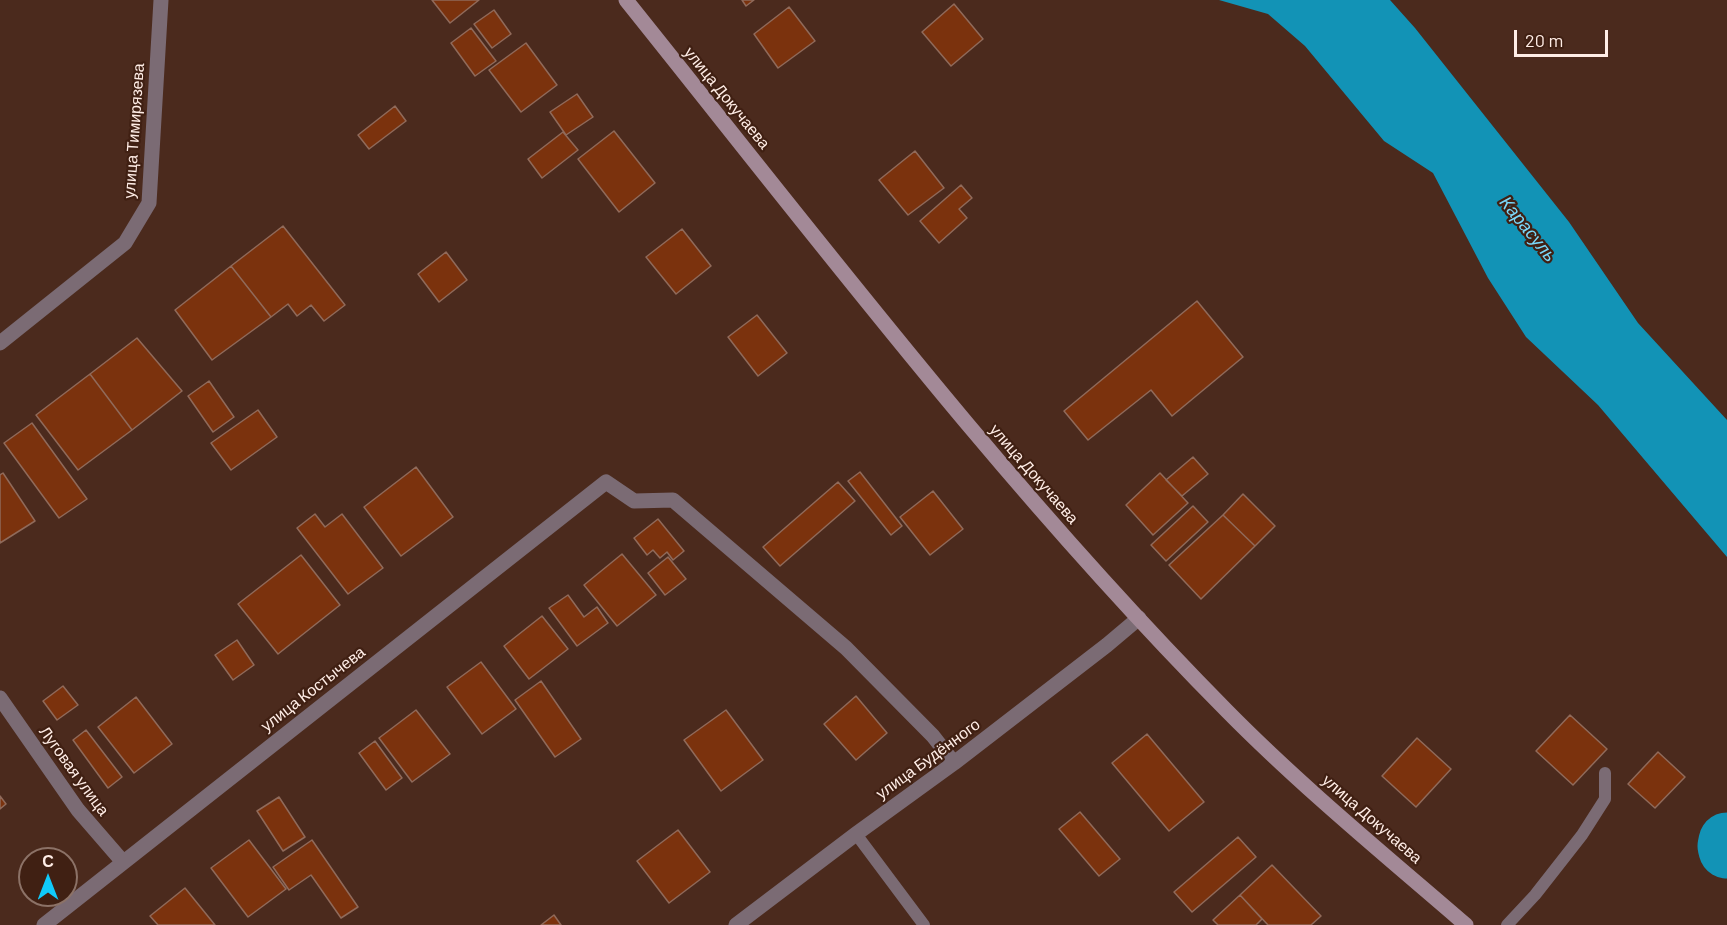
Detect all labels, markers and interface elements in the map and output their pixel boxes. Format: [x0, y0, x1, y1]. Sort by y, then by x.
scale bar [1517, 18, 1612, 56]
text: 20 m [1525, 29, 1563, 51]
street label: улица Докучаева [680, 43, 774, 153]
street label: улица Тимирязева [120, 63, 148, 199]
water label: Карасуль [1495, 192, 1561, 266]
street label: улица Докучаева [986, 420, 1082, 528]
street label: улица Костычева [257, 642, 369, 736]
street label: улица Будённого [872, 715, 984, 803]
street label: Луговая улица [35, 722, 113, 820]
street label: улица Докучаева [1318, 771, 1426, 867]
north arrow [18, 847, 78, 907]
text: С [42, 851, 54, 870]

